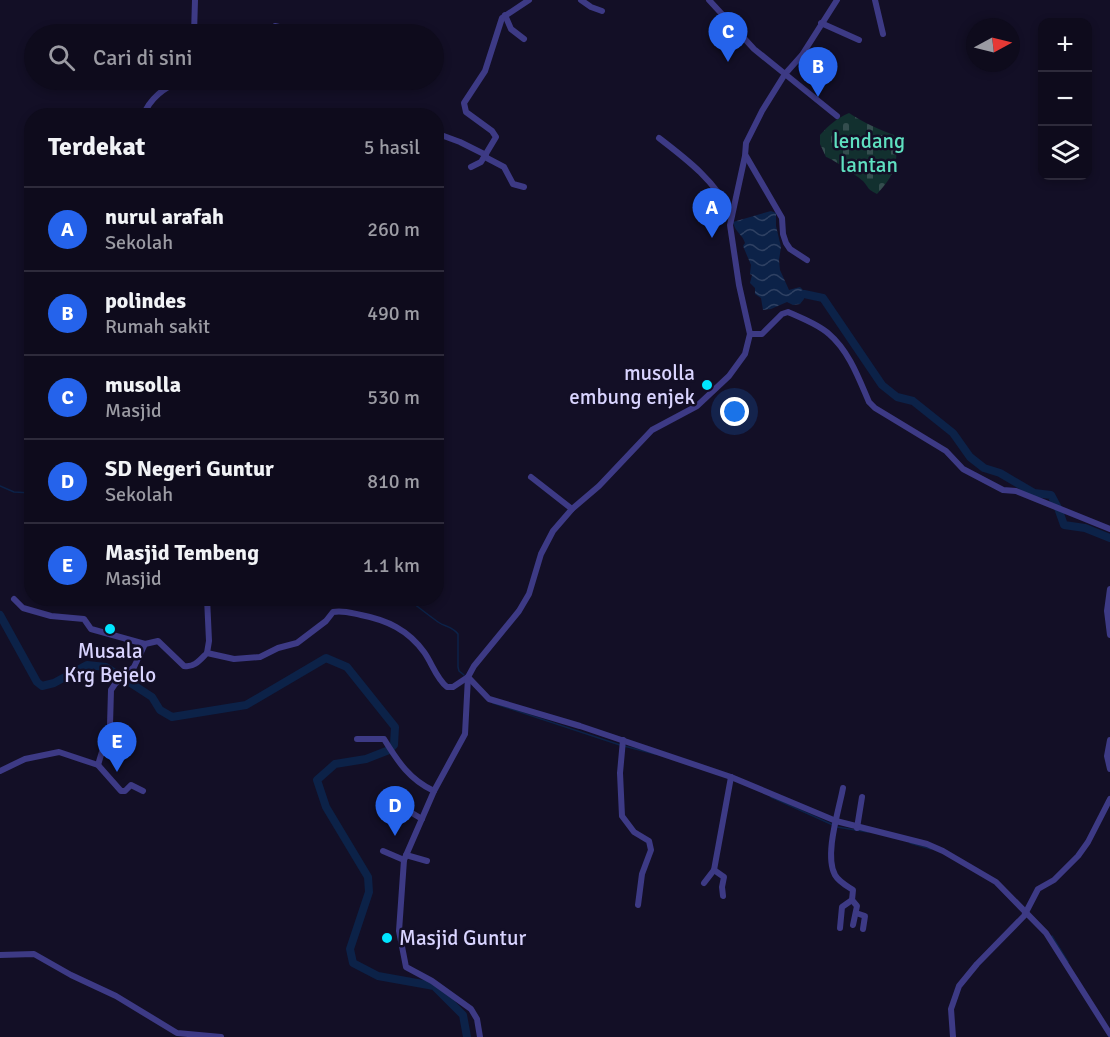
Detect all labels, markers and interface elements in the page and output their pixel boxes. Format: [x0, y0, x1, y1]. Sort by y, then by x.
pin: C [708, 13, 748, 62]
north arrow [966, 18, 1020, 72]
map controls [1038, 18, 1092, 180]
button: + [1038, 18, 1092, 72]
search box [24, 24, 444, 90]
icon: search [45, 41, 78, 74]
text: Cari di sini [93, 44, 193, 71]
pin: B [798, 48, 838, 97]
button: − [1038, 72, 1092, 126]
button: layers [1038, 126, 1092, 180]
park label: lendang lantan [833, 128, 905, 178]
text: Terdekat [48, 131, 145, 163]
text: 5 hasil [364, 135, 420, 160]
pin: A [692, 188, 732, 238]
text: nurul arafah [105, 203, 224, 230]
text: A [61, 217, 74, 242]
text: 260 m [367, 217, 420, 242]
text: Sekolah [105, 230, 173, 255]
text: polindes [105, 287, 186, 314]
text: B [61, 301, 74, 326]
text: 490 m [367, 301, 420, 326]
text: Rumah sakit [105, 314, 210, 339]
place label: musolla embung enjek [569, 360, 695, 410]
text: musolla [105, 371, 181, 398]
marker: musolla embung enjek [700, 378, 714, 392]
text: C [61, 385, 74, 410]
text: 530 m [367, 385, 420, 410]
your location [720, 397, 749, 426]
text: Masjid [105, 398, 162, 423]
text: SD Negeri Guntur [105, 455, 274, 482]
text: D [61, 469, 74, 494]
text: 810 m [367, 469, 420, 494]
text: Sekolah [105, 482, 173, 507]
text: Masjid Tembeng [105, 539, 259, 566]
text: E [62, 553, 73, 578]
text: 1.1 km [363, 553, 420, 578]
text: Masjid [105, 566, 162, 591]
marker: Musala Krg Bejelo [103, 622, 117, 636]
place label: Musala Krg Bejelo [64, 638, 156, 688]
pin: E [98, 722, 136, 772]
pin: D [376, 786, 414, 836]
place label: Masjid Guntur [399, 925, 526, 951]
marker: Masjid Guntur [380, 931, 394, 945]

